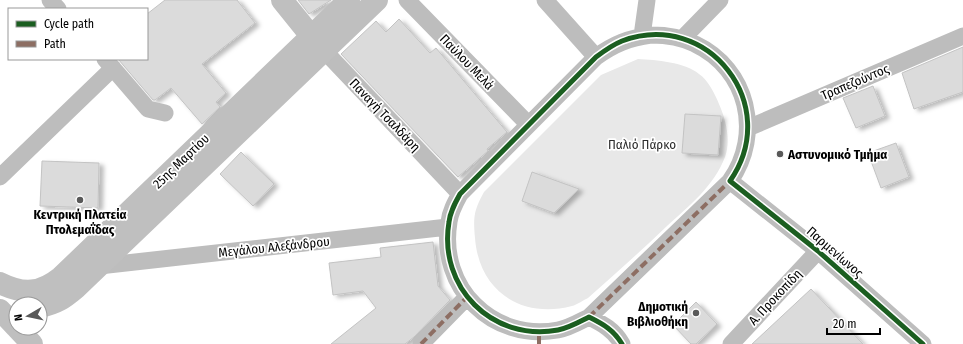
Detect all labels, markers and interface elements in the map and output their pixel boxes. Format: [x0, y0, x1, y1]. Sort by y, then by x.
legend [8, 8, 148, 60]
text: Cycle path [44, 17, 94, 31]
street label: Παύλου Μελά [437, 31, 497, 93]
text: Path [44, 37, 66, 51]
street label: Τραπεζούντος [819, 61, 892, 103]
street label: Παναγή Τσαλδάρη [346, 75, 424, 155]
street label: 25ης Μαρτίου [150, 131, 212, 191]
park label: Παλιό Πάρκο [608, 137, 676, 152]
place label: Αστυνομικό Τμήμα [787, 147, 887, 162]
marker: Αστυνομικό Τμήμα [775, 149, 785, 159]
marker: Κεντρική Πλατεία Πτολεμαΐδας [75, 195, 85, 205]
place label: Κεντρική Πλατεία Πτολεμαΐδας [33, 207, 127, 237]
street label: Παρμενίωνος [804, 223, 867, 281]
street label: Μεγάλου Αλεξάνδρου [218, 234, 330, 260]
street label: Α. Προκοπίδη [745, 266, 805, 328]
north arrow [8, 296, 48, 336]
place label: Δημοτική Βιβλιοθήκη [627, 299, 688, 329]
marker: Δημοτική Βιβλιοθήκη [691, 308, 701, 318]
scale bar [827, 310, 880, 336]
text: N [12, 313, 26, 322]
text: 20 m [833, 317, 857, 331]

